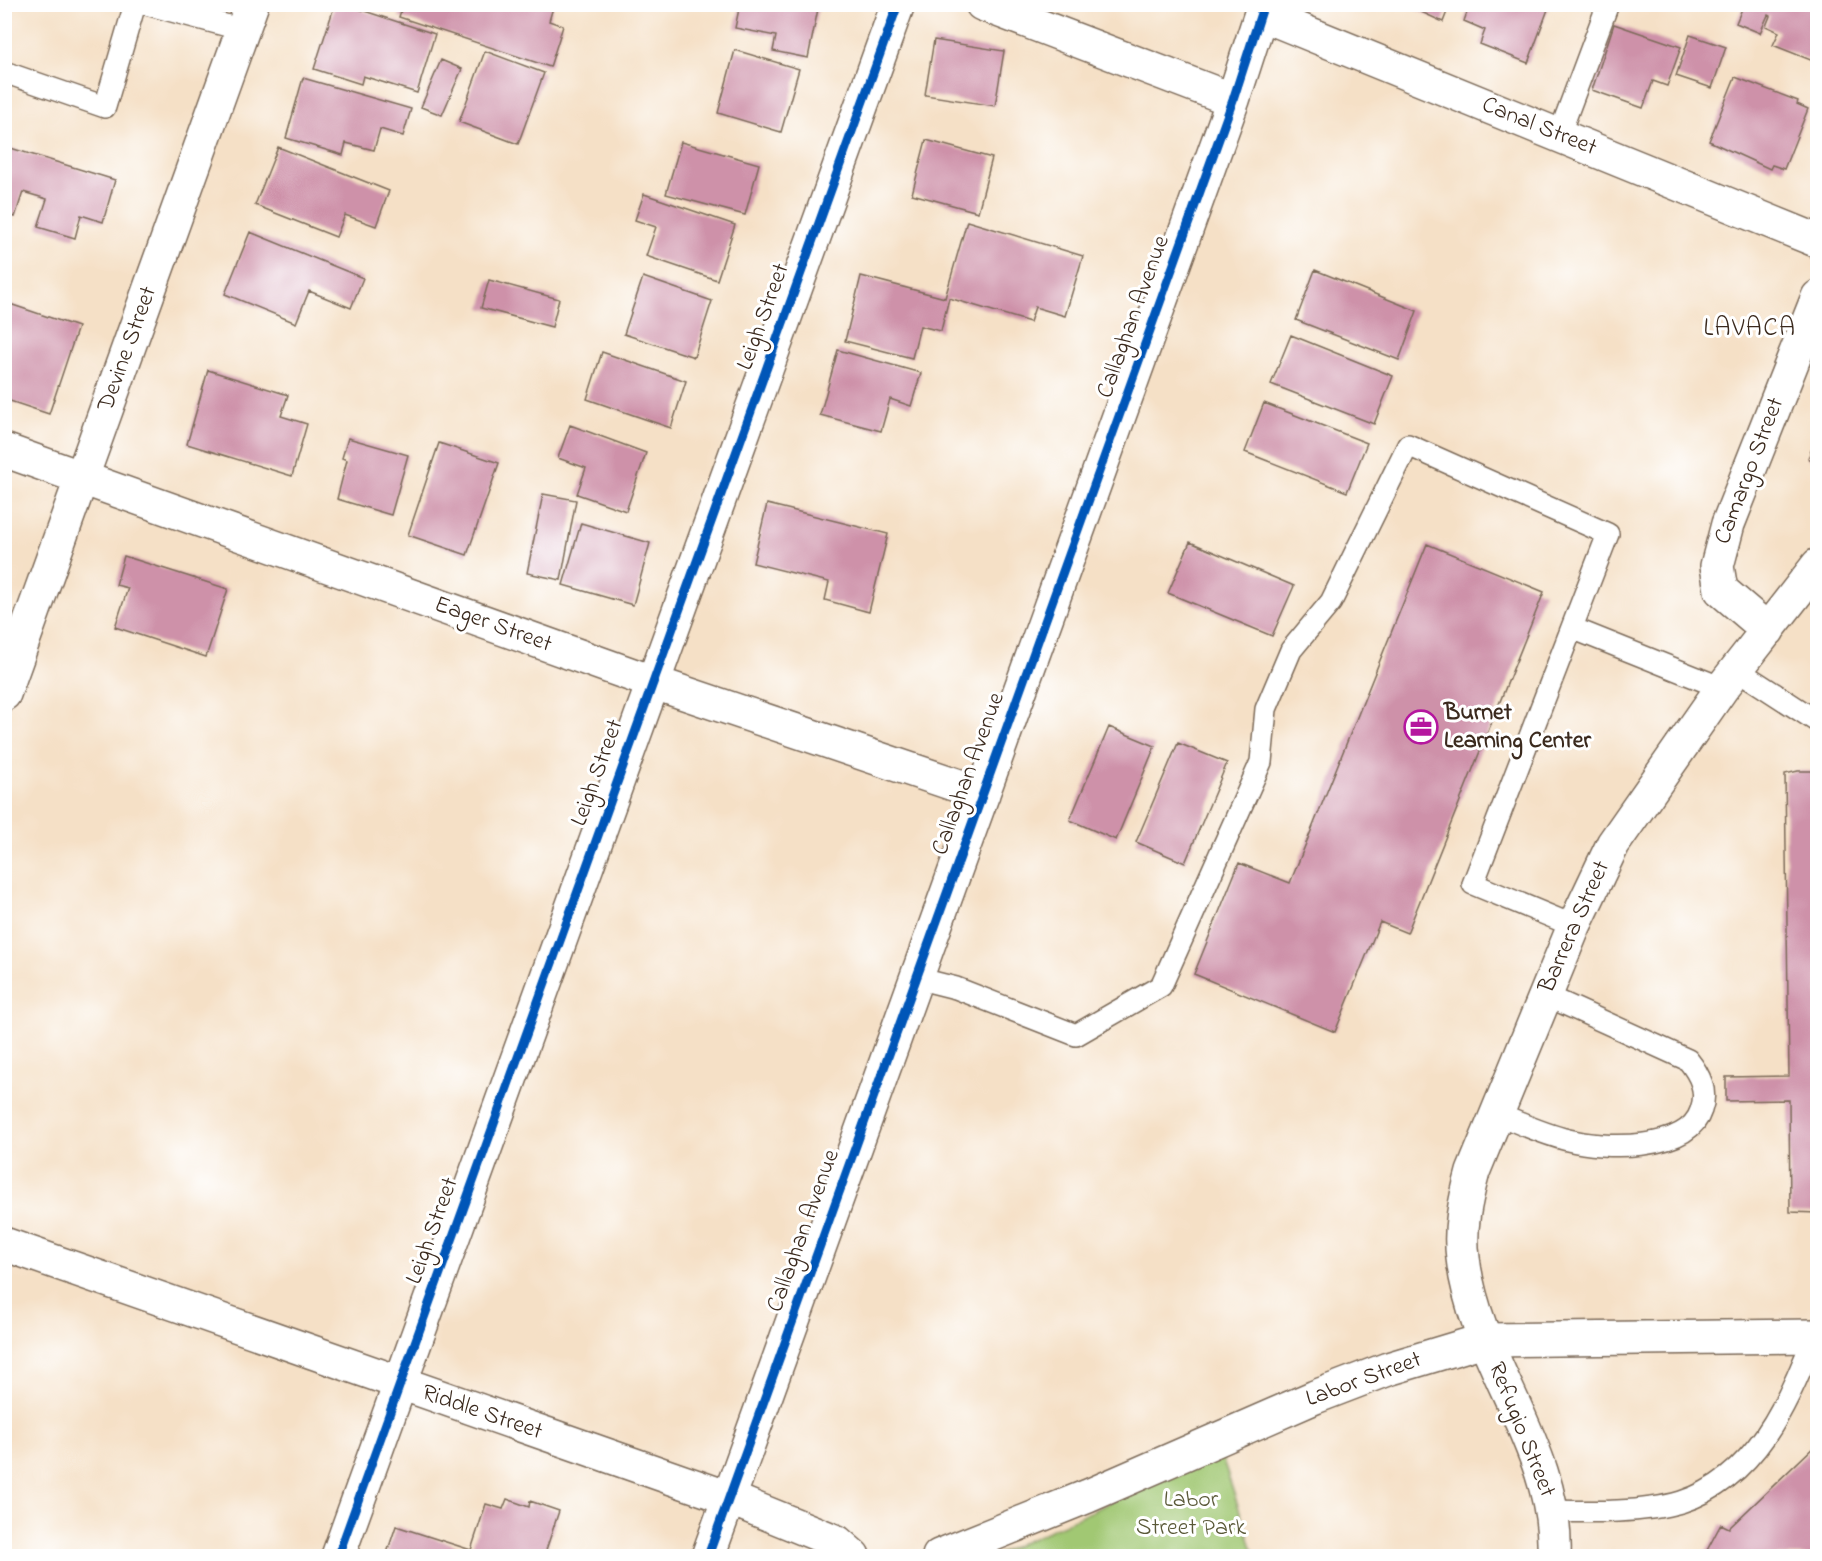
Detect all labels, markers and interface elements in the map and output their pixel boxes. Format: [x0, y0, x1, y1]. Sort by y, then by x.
street label: Canal Street [1476, 88, 1602, 166]
street label: Callaghan Avenue [1088, 230, 1180, 403]
street label: Leigh Street [728, 259, 800, 375]
street label: Devine Street [89, 281, 167, 417]
district label: LAVACA [1703, 310, 1797, 348]
street label: Camargo Street [1706, 392, 1794, 550]
street label: Eager Street [429, 588, 557, 662]
street label: Callaghan Avenue [923, 687, 1015, 860]
place label: Burnet Learning Center [1443, 696, 1591, 760]
office icon: Burnet Learning Center [1403, 709, 1439, 745]
street label: Leigh Street [562, 715, 634, 831]
street label: Barrera Street [1530, 855, 1620, 1000]
street label: Callaghan Avenue [758, 1144, 850, 1317]
street label: Leigh Street [397, 1173, 469, 1289]
street label: Labor Street [1301, 1343, 1427, 1417]
street label: Refugio Street [1478, 1357, 1564, 1503]
street label: Riddle Street [417, 1376, 547, 1450]
park label: Labor Street Park [1136, 1483, 1246, 1546]

